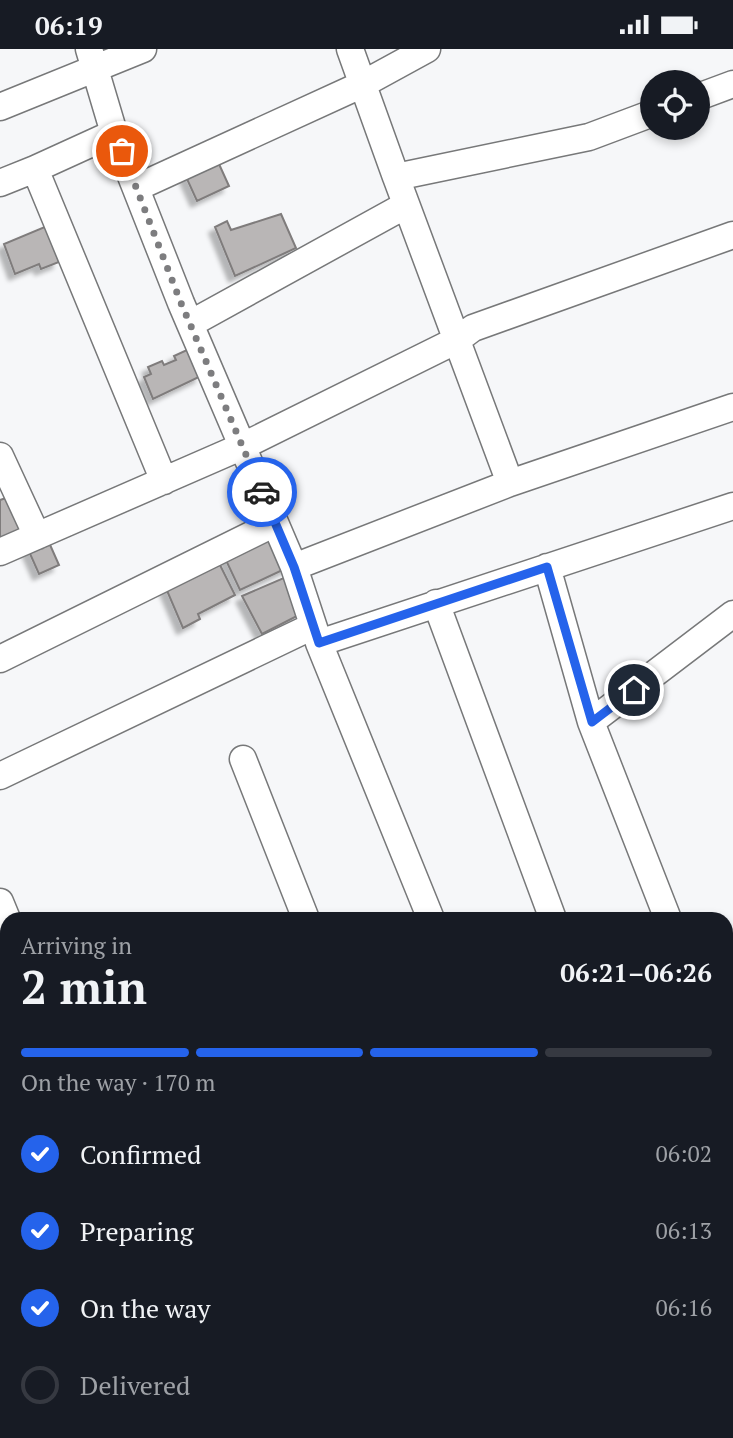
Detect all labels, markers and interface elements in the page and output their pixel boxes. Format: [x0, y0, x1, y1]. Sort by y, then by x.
text: 06:19 [35, 8, 103, 42]
map controls [640, 70, 710, 140]
button: locate [640, 70, 710, 140]
pin [92, 121, 152, 181]
icon: bag [103, 132, 141, 170]
courier [227, 457, 297, 527]
icon: car [243, 473, 281, 511]
pin [604, 660, 664, 720]
icon: home [615, 671, 653, 709]
text: Arriving in [21, 930, 132, 961]
text: 06:21–06:26 [560, 955, 712, 989]
text: 2 min [21, 956, 147, 1017]
text: On the way · 170 m [21, 1067, 215, 1098]
icon: check [21, 1135, 59, 1173]
text: Confirmed [80, 1137, 201, 1171]
text: 06:02 [655, 1138, 712, 1169]
icon: check [21, 1212, 59, 1250]
text: Preparing [80, 1214, 193, 1248]
text: 06:13 [655, 1215, 712, 1246]
icon: check [21, 1289, 59, 1327]
text: On the way [80, 1291, 211, 1325]
text: 06:16 [655, 1292, 712, 1323]
text: Delivered [80, 1368, 190, 1402]

